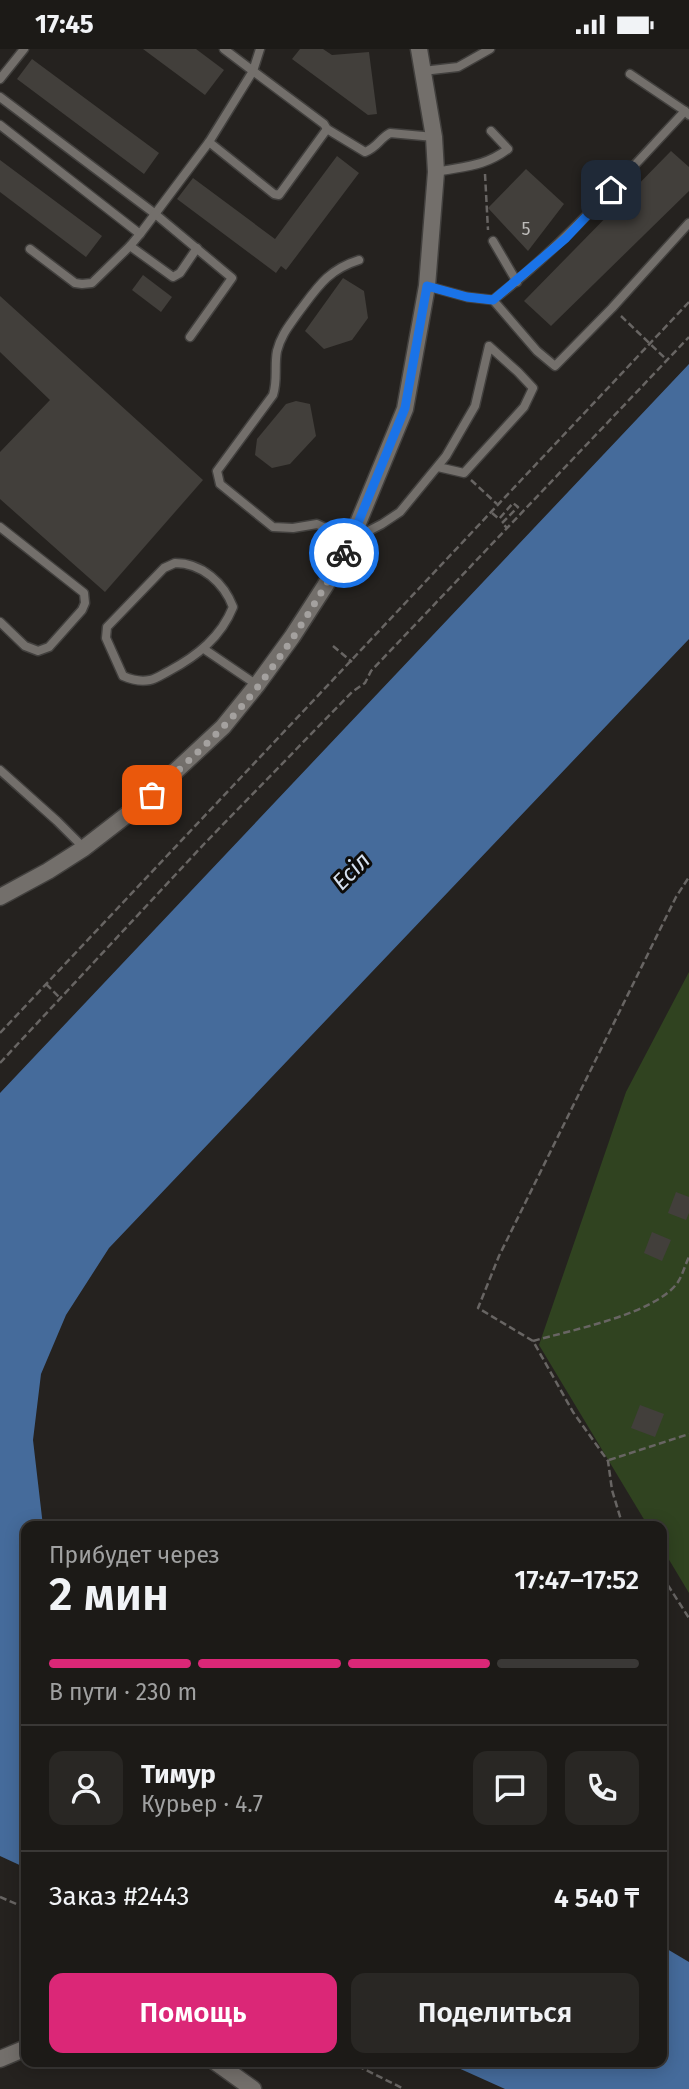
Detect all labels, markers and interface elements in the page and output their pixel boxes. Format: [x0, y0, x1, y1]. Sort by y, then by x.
text: 17:45 [35, 9, 94, 40]
pin [581, 160, 641, 220]
icon: home [592, 171, 630, 209]
house number: 5 [521, 218, 531, 240]
courier [309, 518, 379, 588]
icon: bike [325, 534, 363, 572]
pin [122, 765, 182, 825]
icon: bag [133, 776, 171, 814]
water label: Есіл [326, 846, 376, 896]
text: Прибудет через [49, 1541, 220, 1569]
text: 17:47–17:52 [515, 1565, 639, 1596]
text: 2 мин [49, 1567, 169, 1622]
text: В пути · 230 m [49, 1678, 197, 1706]
button: person [49, 1751, 123, 1825]
button: chat [473, 1751, 547, 1825]
button: phone [565, 1751, 639, 1825]
text: Тимур [141, 1759, 216, 1790]
text: Курьер · 4.7 [141, 1790, 263, 1818]
text: Заказ #2443 [49, 1881, 189, 1912]
text: 4 540 ₸ [554, 1883, 639, 1914]
button: Помощь [49, 1973, 337, 2053]
button: Поделиться [351, 1973, 639, 2053]

